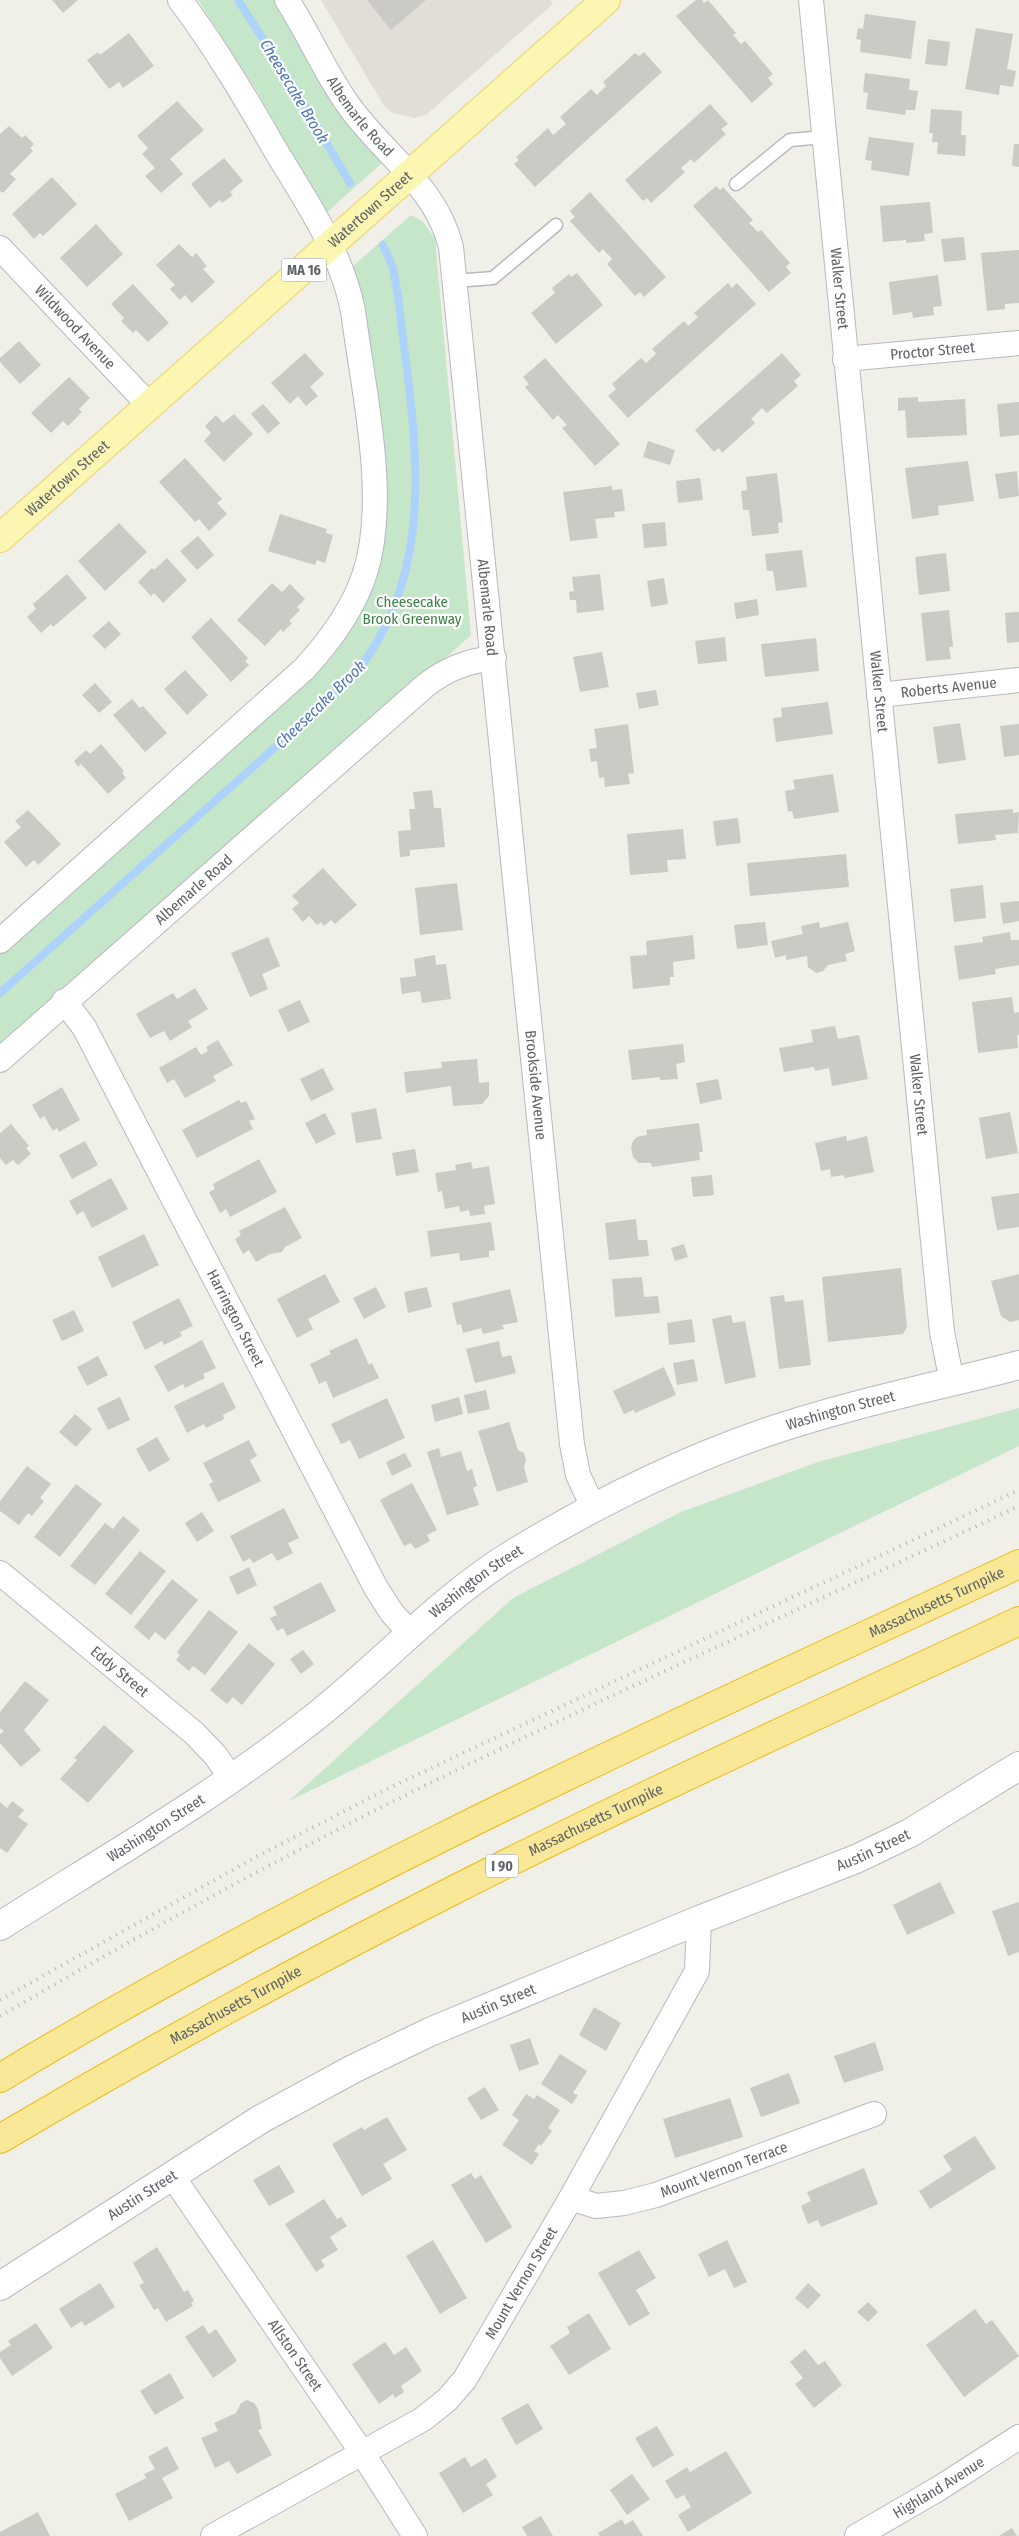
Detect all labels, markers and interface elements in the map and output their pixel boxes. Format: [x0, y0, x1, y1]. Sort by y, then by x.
water label: Cheesecake Brook [256, 36, 333, 147]
street label: Albemarle Road [323, 73, 397, 160]
street label: Watertown Street [324, 167, 416, 251]
street label: Walker Street [826, 247, 852, 330]
road number: MA 16 [282, 258, 326, 282]
street label: Wildwood Avenue [31, 281, 119, 373]
street label: Proctor Street [889, 338, 976, 364]
street label: Watertown Street [22, 436, 113, 520]
street label: Albemarle Road [474, 558, 501, 657]
park label: Cheesecake Brook Greenway [363, 593, 462, 628]
street label: Walker Street [866, 650, 892, 733]
water label: Cheesecake Brook [271, 656, 370, 752]
street label: Roberts Avenue [900, 673, 998, 702]
street label: Albemarle Road [151, 851, 236, 928]
street label: Brookside Avenue [521, 1029, 550, 1141]
street label: Walker Street [906, 1053, 932, 1136]
street label: Harrington Street [203, 1267, 268, 1370]
street label: Washington Street [784, 1387, 897, 1434]
street label: Washington Street [426, 1541, 526, 1622]
street label: Massachusetts Turnpike [866, 1563, 1007, 1642]
street label: Eddy Street [87, 1642, 152, 1701]
street label: Massachusetts Turnpike [526, 1780, 666, 1860]
street label: Washington Street [104, 1790, 208, 1866]
street label: Austin Street [834, 1825, 913, 1875]
road number: I 90 [486, 1854, 518, 1878]
street label: Massachusetts Turnpike [167, 1962, 304, 2048]
street label: Austin Street [458, 1980, 538, 2027]
street label: Mount Vernon Terrace [658, 2138, 790, 2202]
street label: Austin Street [104, 2166, 181, 2224]
street label: Mount Vernon Street [481, 2224, 561, 2342]
street label: Allston Street [264, 2316, 326, 2395]
street label: Highland Avenue [890, 2453, 988, 2522]

